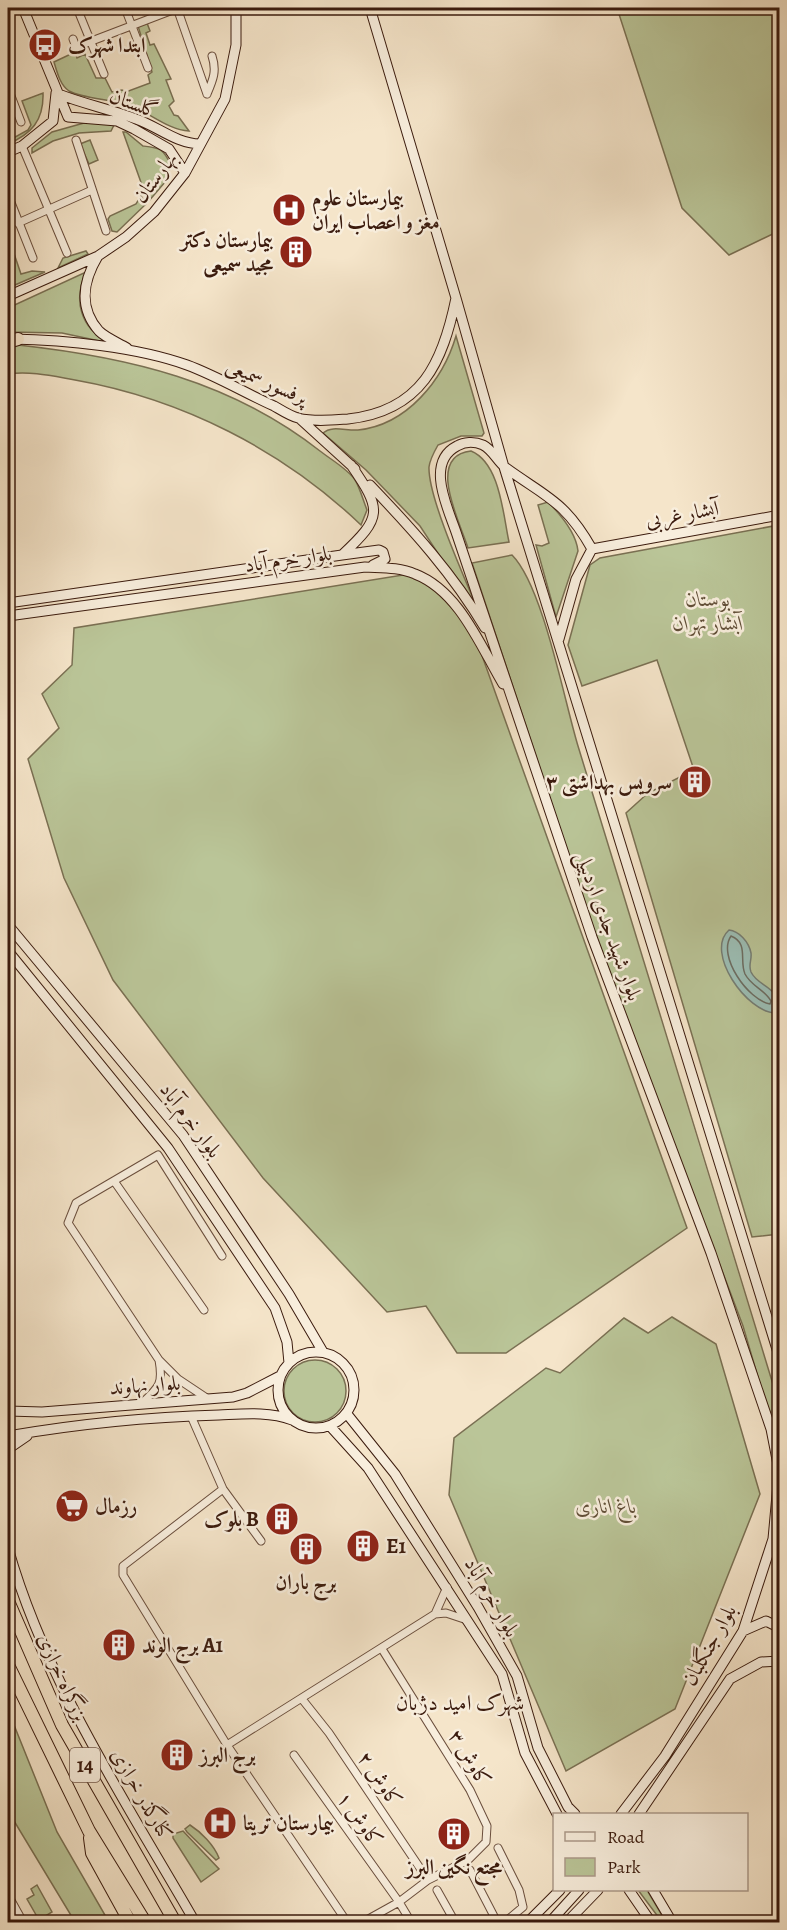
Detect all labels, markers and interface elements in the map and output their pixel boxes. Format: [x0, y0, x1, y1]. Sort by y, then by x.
bus stop icon: ابتدا شهرک [27, 27, 63, 63]
place label: ابتدا شهرک [68, 31, 146, 59]
street label: گلستان [106, 81, 162, 125]
street label: بهارستان [126, 145, 184, 209]
place label: بیمارستان علوم مغز و اعصاب ایران [312, 184, 440, 236]
hospital icon: بیمارستان علوم مغز و اعصاب ایران [271, 192, 307, 228]
place label: بیمارستان دکتر مجید سمیعی [179, 226, 274, 278]
building icon: بیمارستان دکتر مجید سمیعی [278, 234, 314, 270]
street label: پرفسور سمیعی [222, 351, 314, 412]
street label: آبشار غربی [643, 493, 723, 535]
street label: بلوار خرم آباد [242, 539, 334, 583]
park label: بوستان آبشار تهران [672, 585, 744, 637]
building icon: سرویس بهداشتی ۳ [677, 764, 713, 800]
place label: سرویس بهداشتی ۳ [546, 768, 672, 797]
street label: بلوار شهید جدی اردبیلی [567, 847, 649, 1005]
street label: بلوار خرم آباد [150, 1076, 229, 1166]
street label: بلوار نهاوند [109, 1369, 181, 1401]
supermarket icon: رزمال [54, 1488, 90, 1524]
place label: رزمال [95, 1492, 137, 1520]
park label: باغ اناری [575, 1492, 637, 1524]
building icon: بلوک B [264, 1501, 300, 1537]
place label: بلوک B [204, 1505, 259, 1533]
building icon: E1 [345, 1528, 381, 1564]
building icon: برج باران [288, 1531, 324, 1567]
place label: E1 [386, 1532, 407, 1560]
street label: بلوار خرم آباد [454, 1552, 526, 1644]
place label: برج باران [275, 1568, 337, 1601]
street label: بلوار جنگلبان [675, 1599, 743, 1691]
building icon: برج الوند A1 [101, 1627, 137, 1663]
street label: بزرگراه خرازی [31, 1628, 95, 1726]
place label: برج الوند A1 [142, 1631, 224, 1664]
district label: شهرک امید دژبان [396, 1688, 524, 1718]
street label: کاوش ۳ [442, 1724, 498, 1792]
building icon: برج البرز [159, 1737, 195, 1773]
place label: برج البرز [198, 1741, 256, 1774]
street label: کنارگذر خرازی [104, 1743, 180, 1845]
street label: کاوش ۲ [351, 1745, 409, 1813]
road number: 14 [70, 1748, 100, 1782]
street label: کاوش ۱ [330, 1786, 390, 1852]
hospital icon: بیمارستان تریتا [202, 1805, 238, 1841]
place label: بیمارستان تریتا [243, 1809, 334, 1837]
legend [553, 1813, 748, 1891]
building icon: مجتع نگین البرز [436, 1816, 472, 1852]
text: Road [607, 1825, 645, 1849]
place label: مجتع نگین البرز [404, 1853, 503, 1886]
text: Park [607, 1855, 641, 1879]

